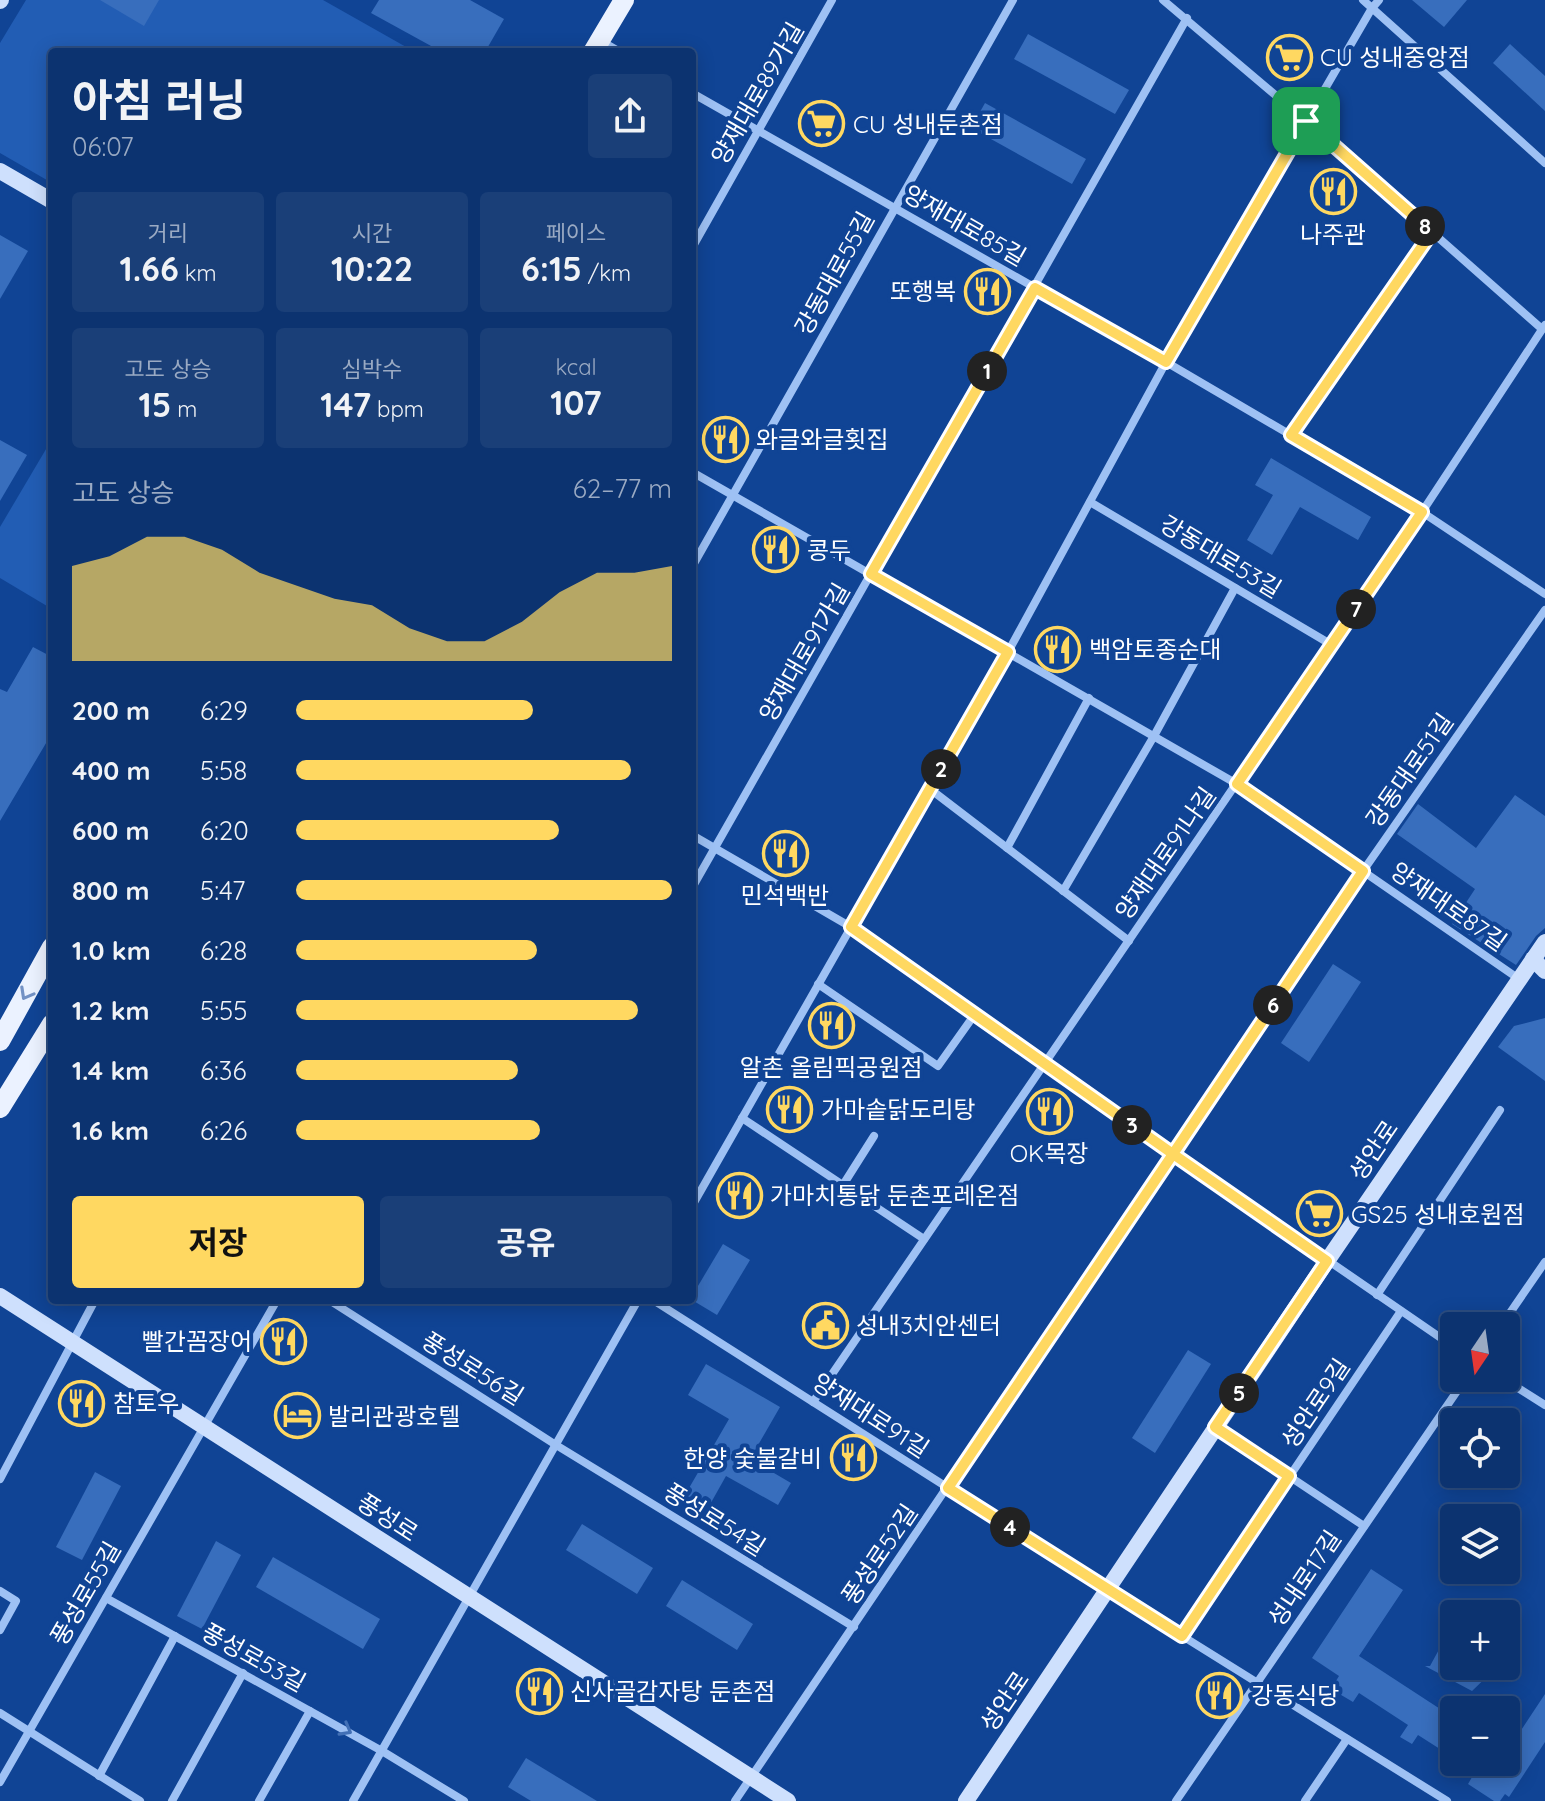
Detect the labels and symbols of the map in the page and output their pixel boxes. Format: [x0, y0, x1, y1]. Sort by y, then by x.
street label: 양재대로89가길 [704, 17, 810, 169]
supermarket icon: CU 성내중앙점 [1265, 33, 1313, 81]
place label: CU 성내중앙점 [1320, 42, 1470, 72]
pin [1272, 87, 1340, 155]
supermarket icon: CU 성내둔촌점 [798, 100, 846, 148]
place label: CU 성내둔촌점 [853, 109, 1003, 139]
restaurant icon: 나주관 [1309, 168, 1357, 216]
street label: 양재대로85길 [898, 178, 1032, 272]
street label: 강동대로55길 [788, 206, 880, 340]
pin: 8 [1405, 206, 1445, 246]
place label: 나주관 [1300, 219, 1366, 249]
restaurant icon: 또행복 [963, 267, 1011, 315]
place label: 또행복 [890, 276, 956, 306]
pin: 1 [967, 351, 1007, 391]
restaurant icon: 와글와글횟집 [701, 415, 749, 463]
place label: 와글와글횟집 [756, 424, 888, 454]
street label: 강동대로53길 [1155, 508, 1287, 604]
restaurant icon: 콩두 [752, 526, 800, 574]
place label: 콩두 [807, 535, 851, 565]
street label: 양재대로91가길 [752, 577, 856, 727]
pin: 7 [1336, 589, 1376, 629]
restaurant icon: 백암토종순대 [1034, 625, 1082, 673]
place label: 백암토종순대 [1089, 634, 1221, 664]
street label: 강동대로51길 [1359, 707, 1459, 833]
pin: 2 [921, 749, 961, 789]
street label: 양재대로91나길 [1108, 781, 1222, 925]
restaurant icon: 민석백반 [761, 829, 809, 877]
street label: 양재대로87길 [1385, 855, 1513, 957]
place label: 민석백반 [741, 880, 829, 910]
pin: 6 [1253, 985, 1293, 1025]
one-way arrow [20, 986, 35, 1000]
restaurant icon: 알촌 올림픽공원점 [807, 1001, 855, 1049]
place label: 알촌 올림픽공원점 [739, 1052, 923, 1082]
restaurant icon: 가마솥닭도리탕 [766, 1085, 814, 1133]
restaurant icon: OK목장 [1025, 1087, 1073, 1135]
place label: 가마솥닭도리탕 [821, 1094, 976, 1124]
pin: 3 [1112, 1105, 1152, 1145]
street label: 성안로 [1342, 1114, 1404, 1186]
place label: OK목장 [1010, 1138, 1088, 1168]
restaurant icon: 가마치통닭 둔촌포레온점 [715, 1171, 763, 1219]
place label: 가마치통닭 둔촌포레온점 [770, 1180, 1019, 1210]
supermarket icon: GS25 성내호원점 [1296, 1190, 1344, 1238]
place label: GS25 성내호원점 [1351, 1199, 1525, 1229]
public building icon: 성내3치안센터 [801, 1301, 849, 1349]
place label: 성내3치안센터 [856, 1310, 1001, 1340]
north arrow [1440, 1312, 1520, 1392]
restaurant icon: 빨간꼼장어 [259, 1317, 307, 1365]
street label: 풍성로56길 [417, 1325, 529, 1411]
place label: 빨간꼼장어 [142, 1326, 252, 1356]
street label: 성안로9길 [1274, 1352, 1356, 1454]
street label: 양재대로91길 [807, 1366, 935, 1464]
pin: 5 [1219, 1373, 1259, 1413]
restaurant icon: 참토우 [58, 1379, 106, 1427]
place label: 참토우 [113, 1388, 179, 1418]
hotel icon: 발리관광호텔 [273, 1392, 321, 1440]
place label: 발리관광호텔 [328, 1401, 460, 1431]
restaurant icon: 한양 숯불갈비 [829, 1434, 877, 1482]
place label: 한양 숯불갈비 [683, 1443, 822, 1473]
street label: 풍성로54길 [659, 1476, 771, 1562]
street label: 풍성로 [352, 1486, 424, 1548]
street label: 풍성로52길 [834, 1498, 924, 1610]
pin: 4 [990, 1507, 1030, 1547]
street label: 성내로17길 [1261, 1524, 1347, 1632]
street label: 풍성로55길 [43, 1536, 127, 1650]
street label: 풍성로53길 [197, 1616, 311, 1698]
street label: 성안로 [973, 1665, 1035, 1737]
restaurant icon: 신사골감자탕 둔촌점 [515, 1667, 563, 1715]
restaurant icon: 강동식당 [1196, 1671, 1244, 1719]
place label: 신사골감자탕 둔촌점 [570, 1676, 775, 1706]
place label: 강동식당 [1251, 1680, 1339, 1710]
one-way arrow [337, 1721, 352, 1736]

